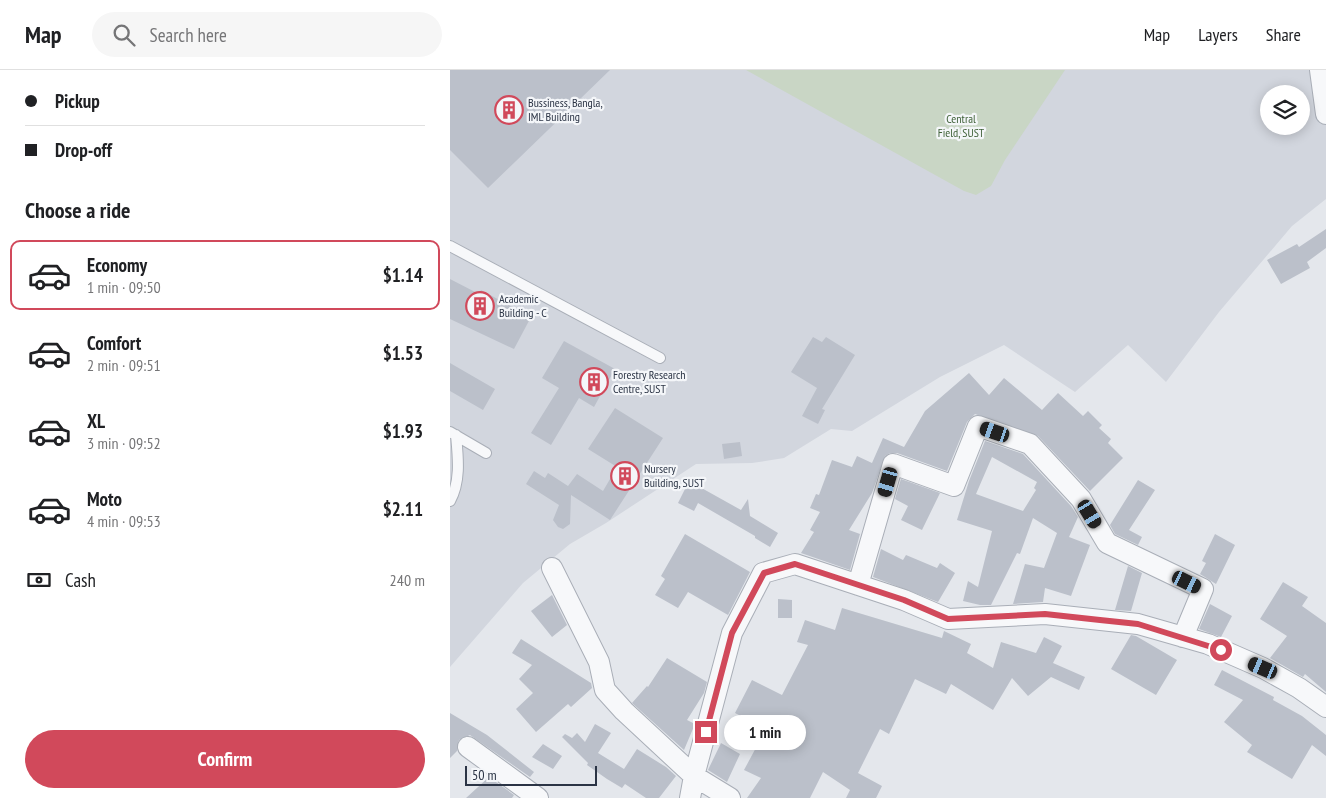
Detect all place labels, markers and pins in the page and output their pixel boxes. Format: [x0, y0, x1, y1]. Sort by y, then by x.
building icon: Bussiness, Bangla, IML Building [494, 95, 524, 125]
place label: Bussiness, Bangla, IML Building [528, 95, 603, 124]
building icon: Academic Building - C [465, 291, 495, 321]
place label: Academic Building - C [499, 291, 547, 320]
building icon: Forestry Research Centre, SUST [579, 367, 609, 397]
place label: Forestry Research Centre, SUST [613, 367, 686, 396]
building icon: Nursery Building, SUST [610, 461, 640, 491]
place label: Nursery Building, SUST [644, 461, 705, 490]

